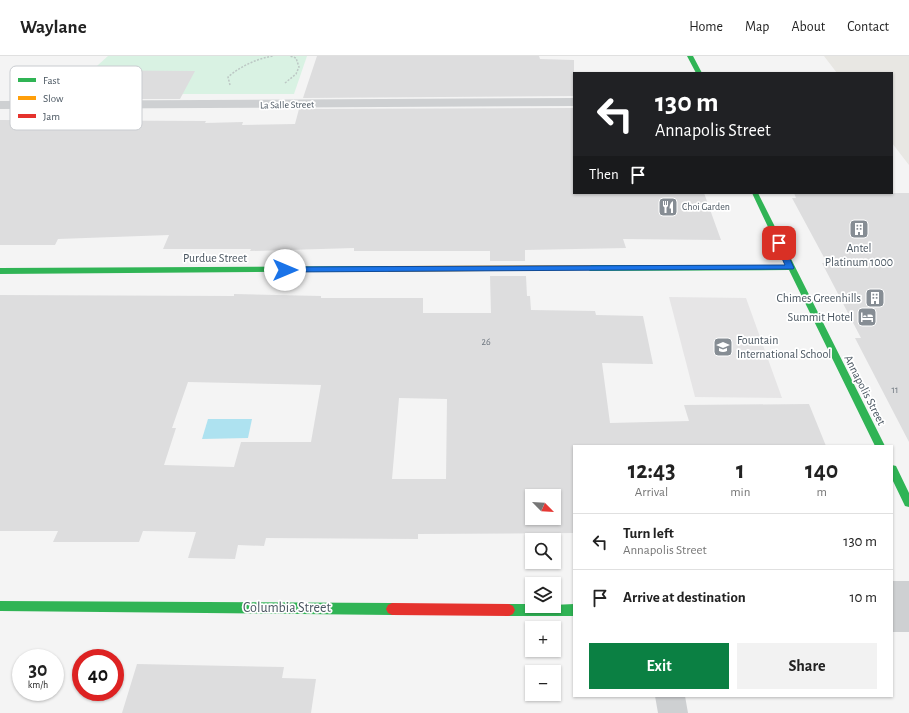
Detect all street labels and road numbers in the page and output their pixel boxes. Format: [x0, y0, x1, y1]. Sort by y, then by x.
street label: La Salle Street [260, 100, 315, 110]
street label: Purdue Street [183, 252, 247, 264]
street label: Annapolis Street [842, 353, 888, 427]
street label: Columbia Street [243, 601, 331, 615]

